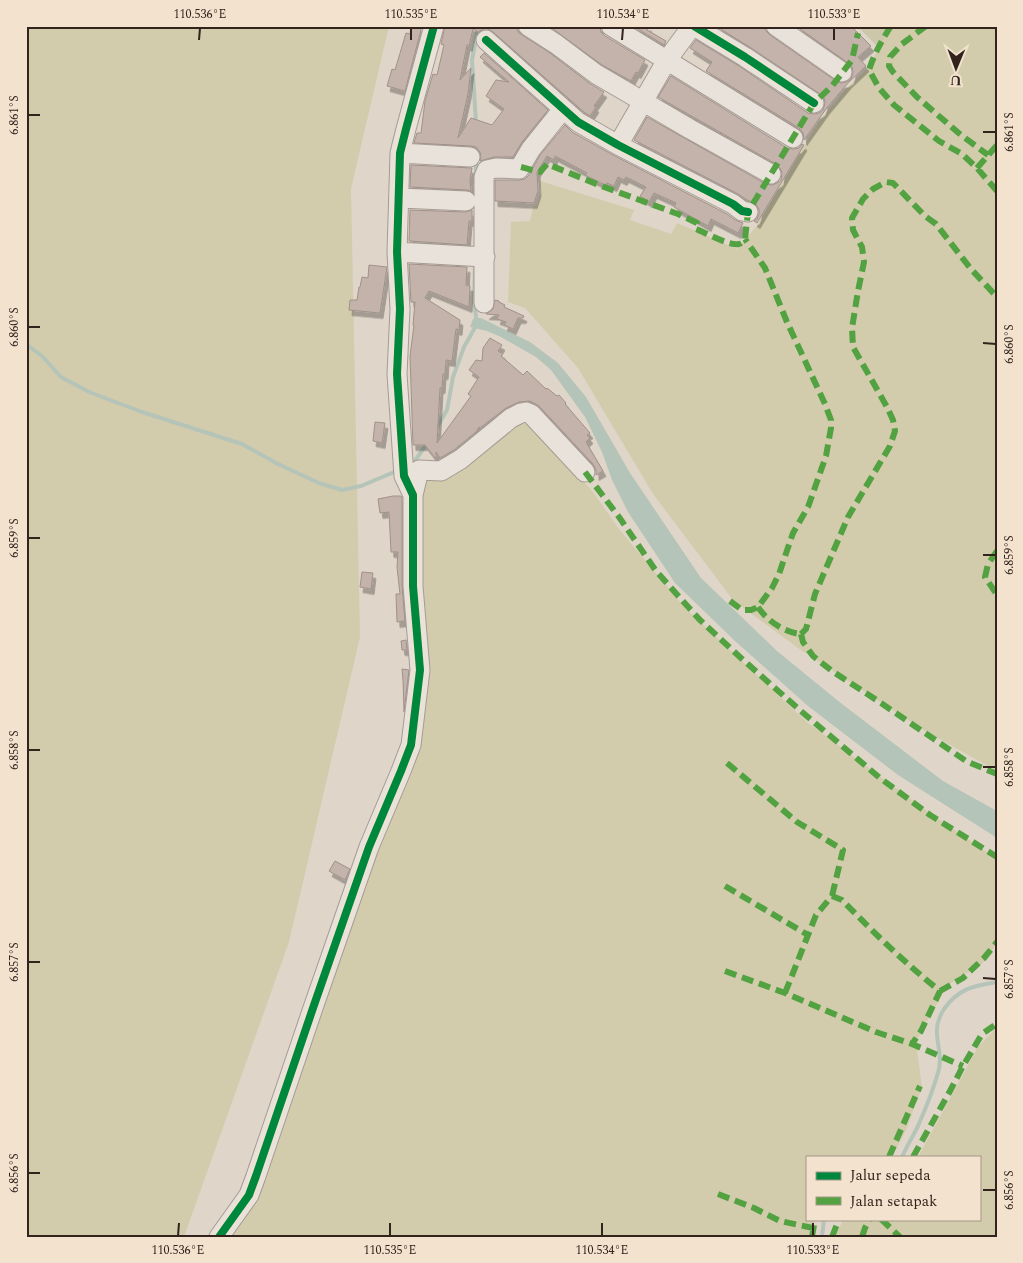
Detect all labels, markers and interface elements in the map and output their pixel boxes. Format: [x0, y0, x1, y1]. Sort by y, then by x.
text: 110.536°E [174, 5, 226, 24]
text: 110.535°E [385, 5, 437, 24]
text: 110.534°E [597, 5, 649, 24]
text: 110.533°E [808, 5, 860, 24]
north arrow [930, 42, 980, 92]
text: U [949, 70, 962, 91]
text: 6.861°S [5, 95, 24, 135]
text: 6.861°S [1000, 112, 1019, 152]
text: 6.860°S [5, 307, 24, 347]
text: 6.860°S [1000, 324, 1019, 364]
text: 6.859°S [5, 518, 24, 558]
text: 6.859°S [1000, 535, 1019, 575]
text: 6.858°S [5, 730, 24, 770]
text: 6.858°S [1000, 747, 1019, 787]
text: 6.857°S [5, 942, 24, 982]
text: 6.857°S [1000, 959, 1019, 999]
text: 6.856°S [5, 1153, 24, 1193]
legend [806, 1156, 980, 1220]
text: Jalur sepeda [850, 1164, 931, 1187]
text: 6.856°S [1000, 1170, 1019, 1210]
text: Jalan setapak [850, 1190, 937, 1213]
text: 110.536°E [152, 1241, 204, 1260]
text: 110.535°E [364, 1241, 416, 1260]
text: 110.534°E [576, 1241, 628, 1260]
text: 110.533°E [787, 1241, 839, 1260]

